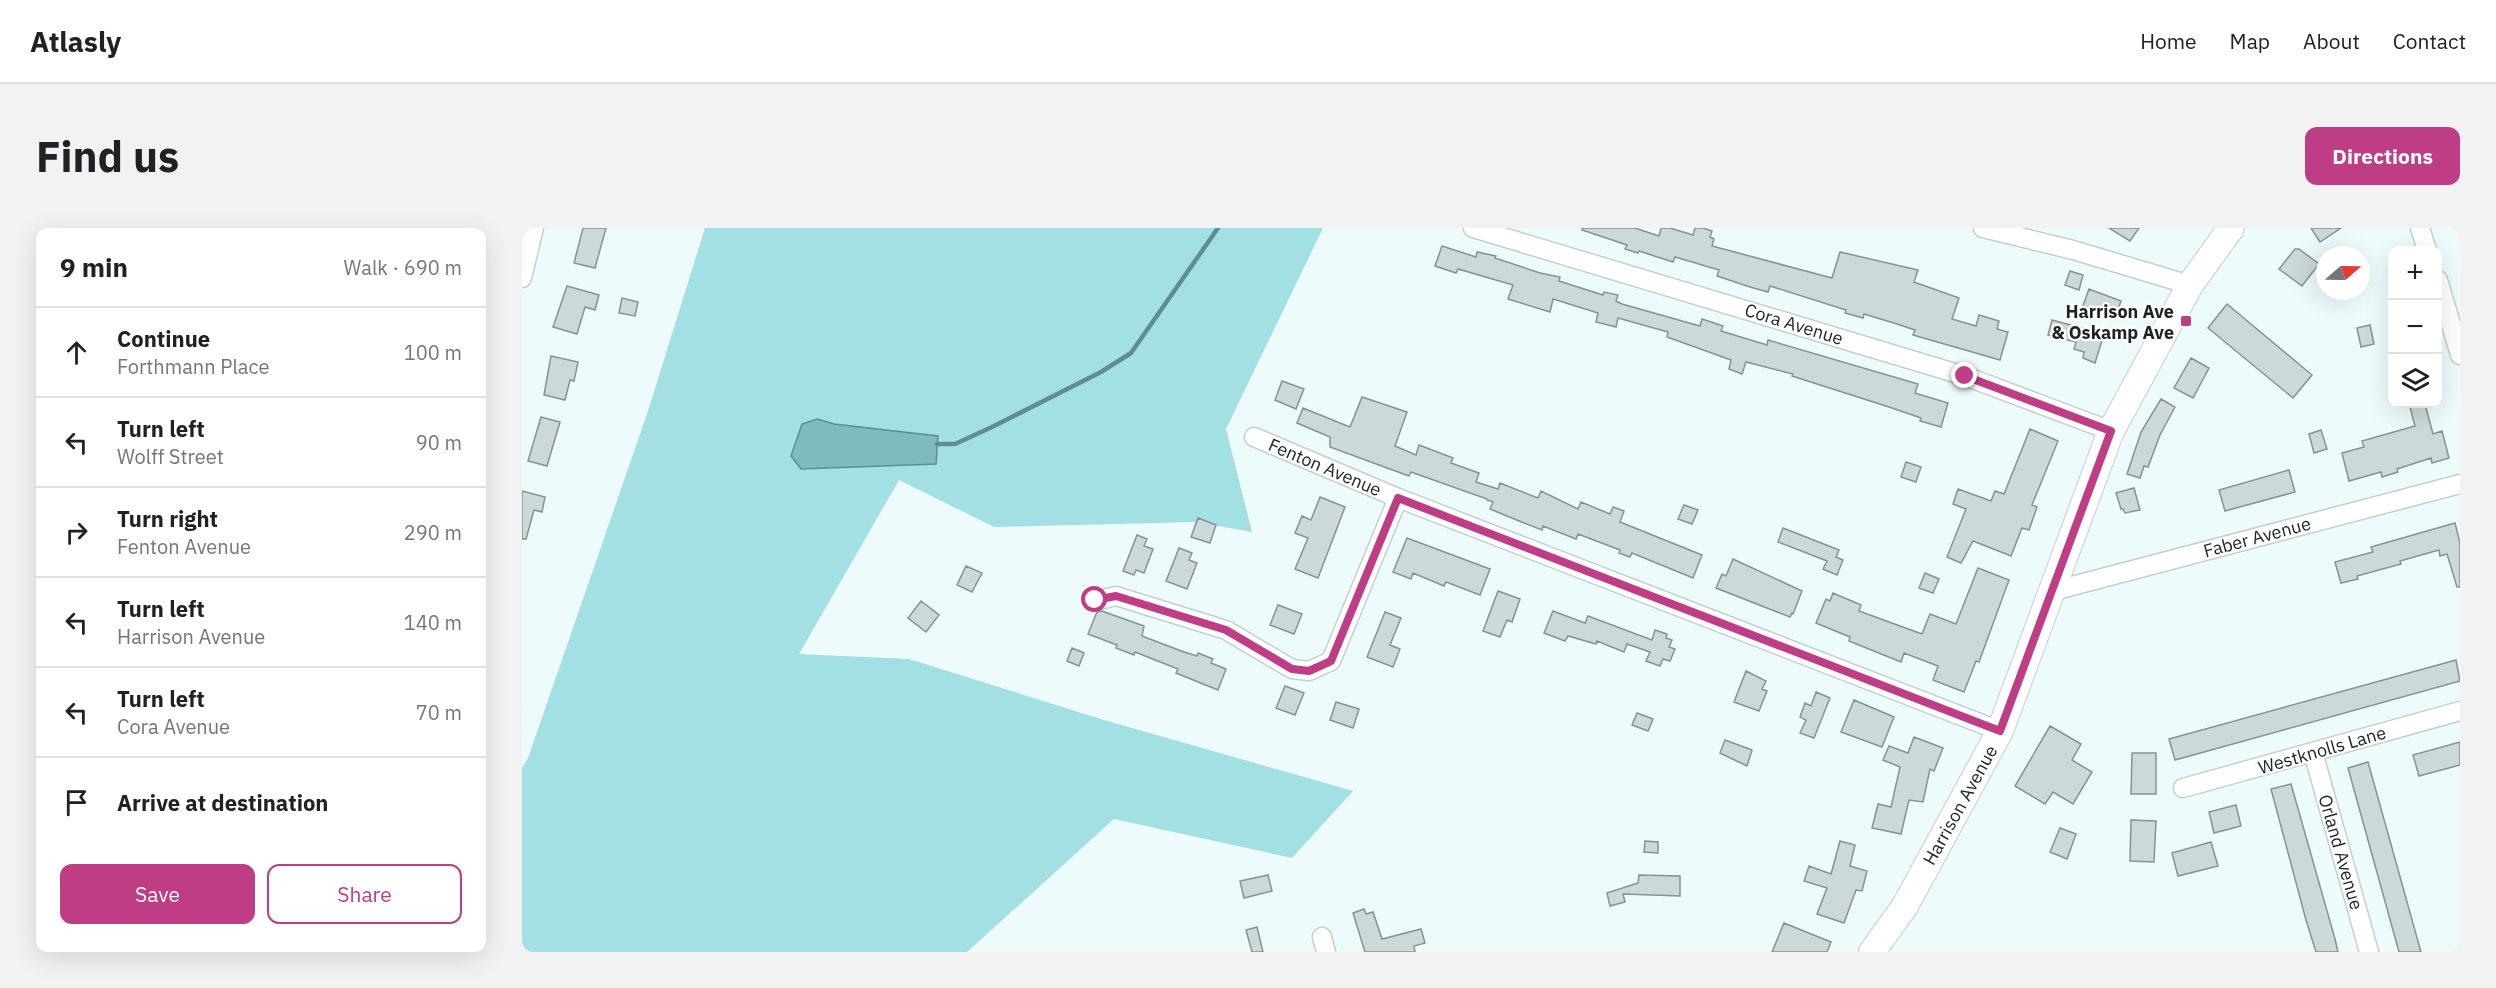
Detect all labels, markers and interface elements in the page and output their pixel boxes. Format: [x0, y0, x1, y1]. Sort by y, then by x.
text: Atlasly [30, 23, 121, 60]
text: Home [2140, 27, 2197, 55]
text: Map [2230, 27, 2270, 55]
text: About [2303, 27, 2360, 55]
text: Contact [2393, 27, 2466, 55]
button: Directions [2305, 127, 2460, 185]
text: Find us [36, 129, 179, 184]
north arrow [2316, 246, 2370, 300]
map controls [2388, 246, 2442, 408]
button: + [2388, 246, 2442, 300]
text: 9 min [60, 250, 128, 284]
text: Walk · 690 m [344, 254, 462, 281]
street label: Cora Avenue [1742, 298, 1846, 350]
place label: Harrison Ave & Oskamp Ave [2051, 300, 2174, 344]
button: − [2388, 300, 2442, 354]
marker: Harrison Ave & Oskamp Ave [2179, 314, 2193, 328]
text: Continue [117, 324, 210, 353]
icon: ahead [60, 336, 93, 369]
text: 100 m [404, 339, 462, 366]
text: Forthmann Place [117, 353, 269, 380]
button: layers [2388, 354, 2442, 408]
route end [1951, 362, 1977, 388]
text: Turn left [117, 414, 205, 443]
icon: left [60, 426, 93, 459]
text: 90 m [416, 429, 462, 456]
street label: Fenton Avenue [1265, 433, 1385, 501]
text: Wolff Street [117, 443, 224, 470]
text: Turn right [117, 504, 218, 533]
street label: Faber Avenue [2201, 512, 2313, 562]
icon: right [60, 516, 93, 549]
text: 290 m [404, 519, 462, 546]
text: Fenton Avenue [117, 533, 251, 560]
route start [1081, 586, 1107, 612]
text: Turn left [117, 594, 205, 623]
icon: left [60, 606, 93, 639]
text: 140 m [404, 609, 462, 636]
text: Harrison Avenue [117, 623, 265, 650]
text: Turn left [117, 684, 205, 713]
icon: left [60, 696, 93, 729]
text: 70 m [416, 699, 462, 726]
text: Cora Avenue [117, 713, 230, 740]
street label: Westknolls Lane [2255, 721, 2389, 779]
street label: Harrison Avenue [1918, 741, 2002, 869]
icon: arrive [60, 786, 93, 819]
text: Arrive at destination [117, 788, 328, 817]
street label: Orland Avenue [2314, 792, 2368, 912]
button: Save [60, 864, 255, 924]
button: Share [267, 864, 462, 924]

